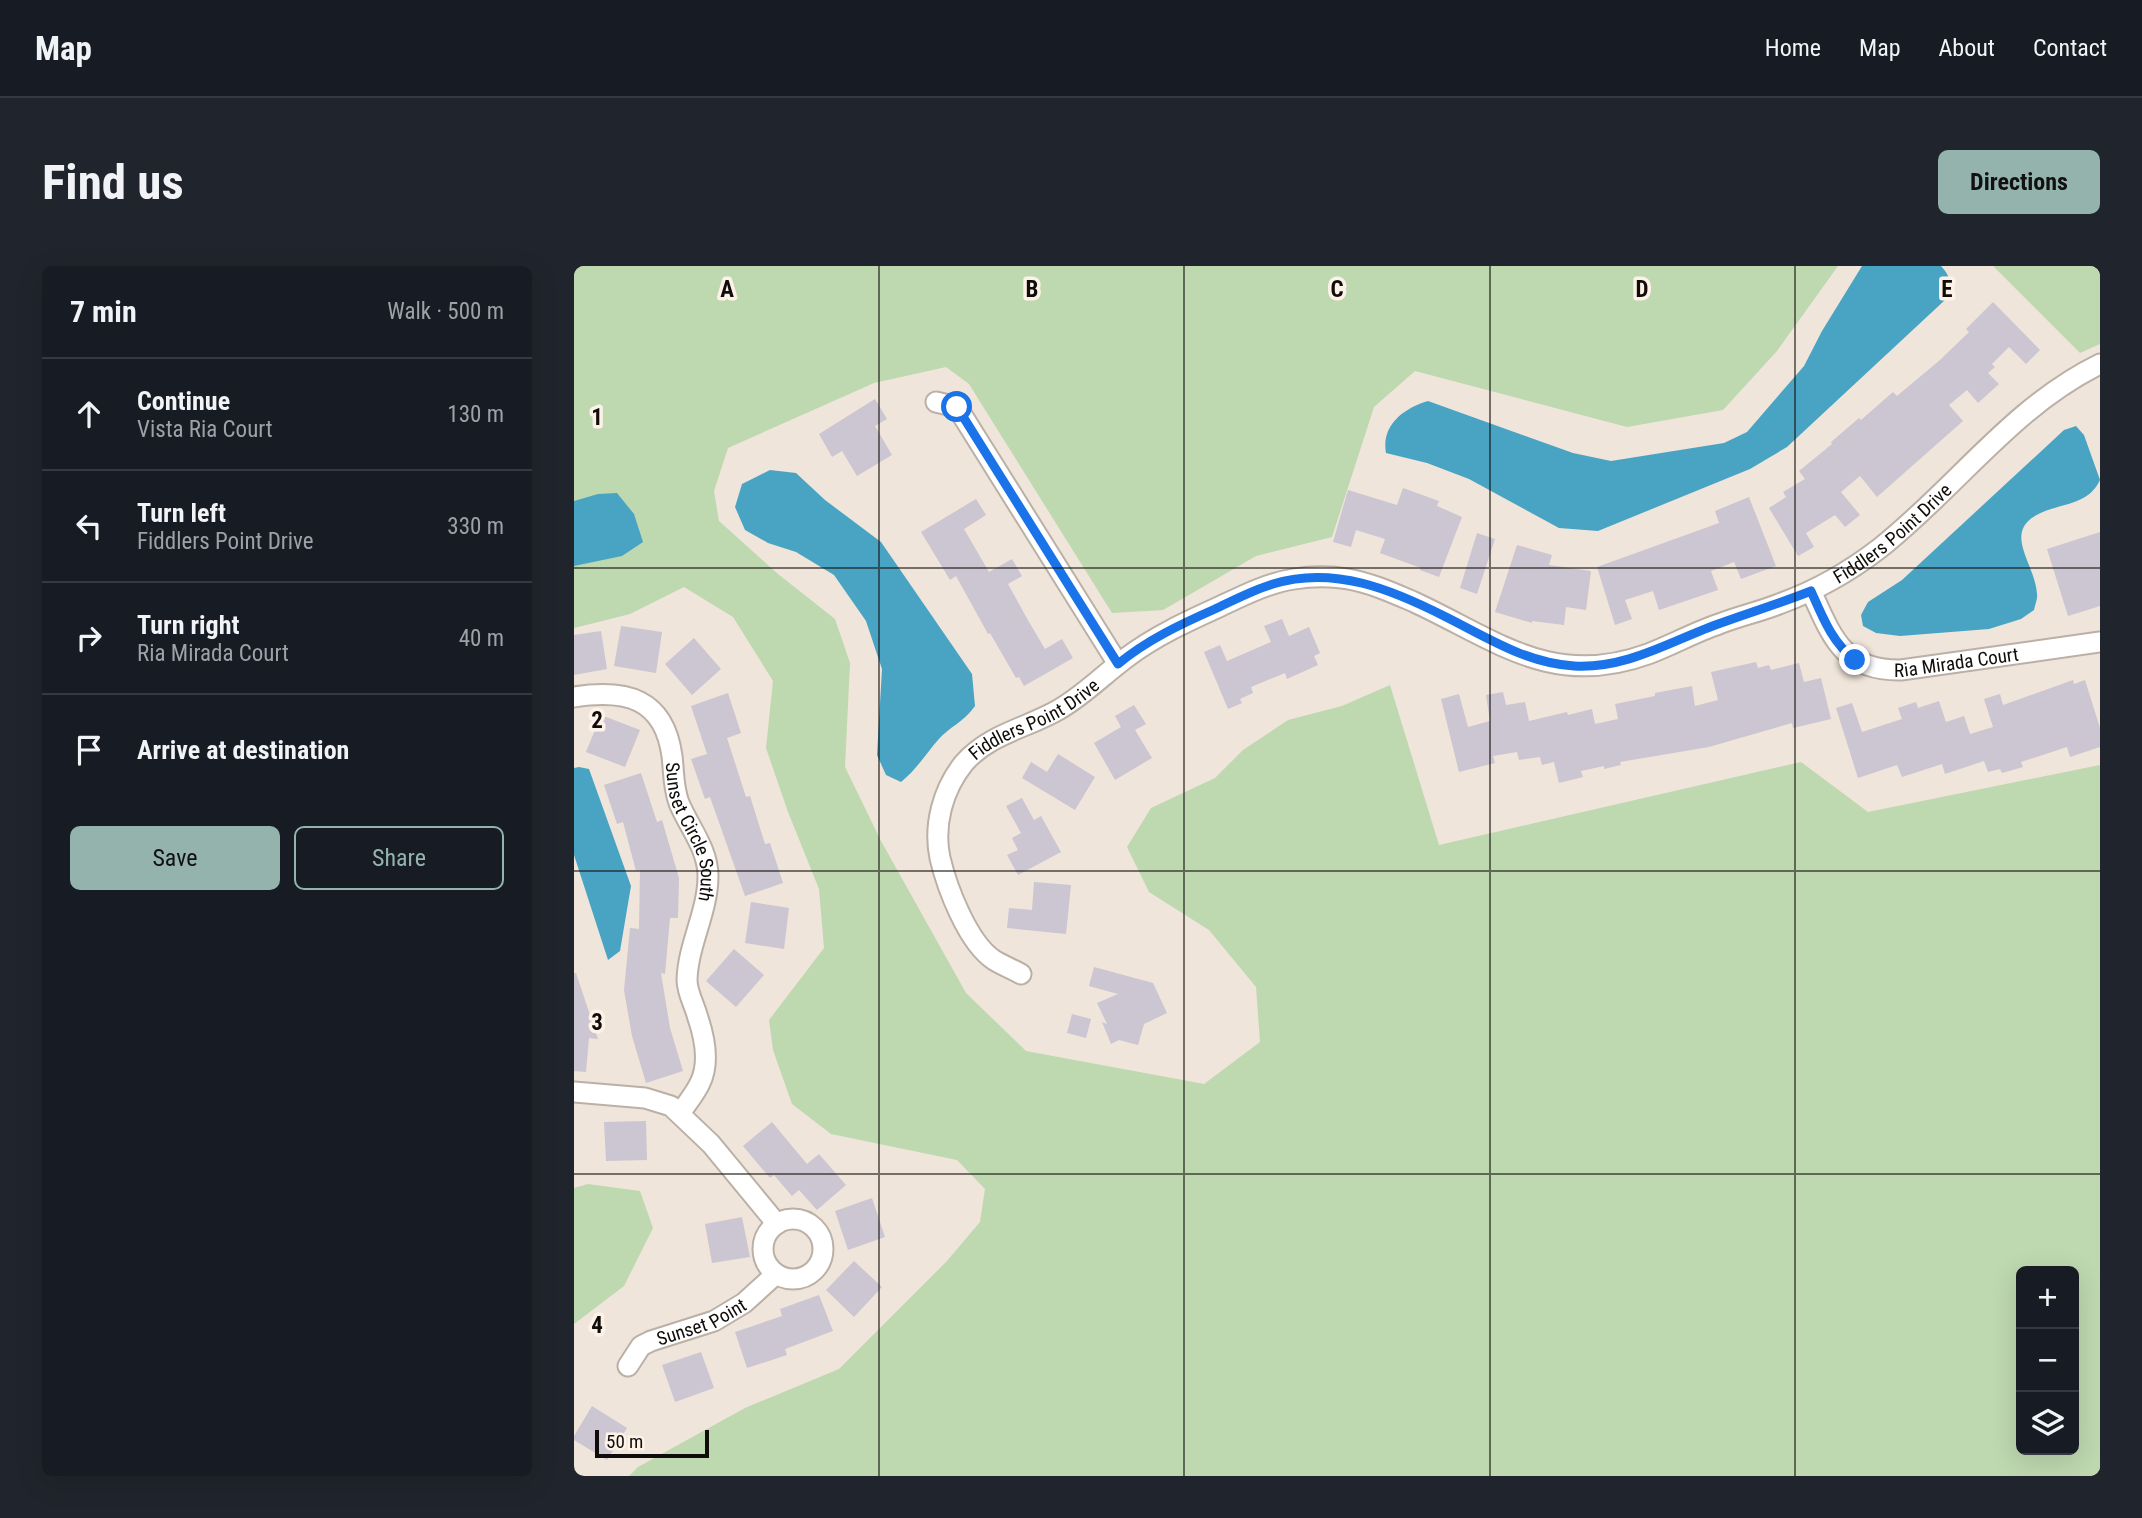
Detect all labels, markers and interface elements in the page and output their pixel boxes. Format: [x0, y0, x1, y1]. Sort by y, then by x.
text: Map [35, 29, 92, 68]
text: Home [1765, 34, 1821, 62]
text: Map [1859, 34, 1901, 62]
text: About [1939, 34, 1995, 62]
text: Contact [2033, 34, 2107, 62]
button: Directions [1938, 150, 2100, 214]
text: Find us [42, 154, 184, 211]
text: A [720, 276, 734, 303]
text: B [1026, 276, 1038, 303]
text: C [1330, 276, 1344, 303]
text: D [1636, 276, 1649, 303]
text: E [1941, 276, 1953, 303]
text: 7 min [70, 294, 137, 329]
text: Walk · 500 m [387, 298, 504, 325]
text: Continue [137, 386, 230, 416]
route start [941, 391, 972, 422]
icon: ahead [70, 395, 108, 433]
text: 130 m [447, 401, 504, 428]
text: 1 [591, 404, 603, 431]
text: Vista Ria Court [137, 416, 273, 443]
street label: Fiddlers Point Drive [1829, 478, 1956, 588]
text: Turn left [137, 498, 226, 528]
icon: left [70, 507, 108, 545]
text: 330 m [447, 513, 504, 540]
text: Fiddlers Point Drive [137, 528, 314, 555]
text: Turn right [137, 610, 239, 640]
icon: right [70, 619, 108, 657]
text: 40 m [459, 625, 504, 652]
text: Ria Mirada Court [137, 640, 289, 667]
street label: Ria Mirada Court [1894, 642, 2020, 682]
route end [1839, 644, 1870, 675]
street label: Fiddlers Point Drive [964, 673, 1104, 764]
text: 2 [591, 707, 603, 734]
icon: arrive [70, 731, 108, 769]
text: Arrive at destination [137, 735, 349, 765]
street label: Sunset Circle South [661, 761, 720, 904]
button: Save [70, 826, 280, 890]
button: Share [294, 826, 504, 890]
text: 3 [591, 1009, 603, 1036]
map controls [2016, 1266, 2079, 1455]
button: + [2016, 1266, 2079, 1329]
street label: Sunset Point [654, 1293, 750, 1350]
text: 4 [591, 1312, 603, 1339]
button: − [2016, 1329, 2079, 1392]
button: layers [2016, 1392, 2079, 1455]
scale bar [595, 1427, 709, 1459]
text: 50 m [606, 1430, 643, 1453]

